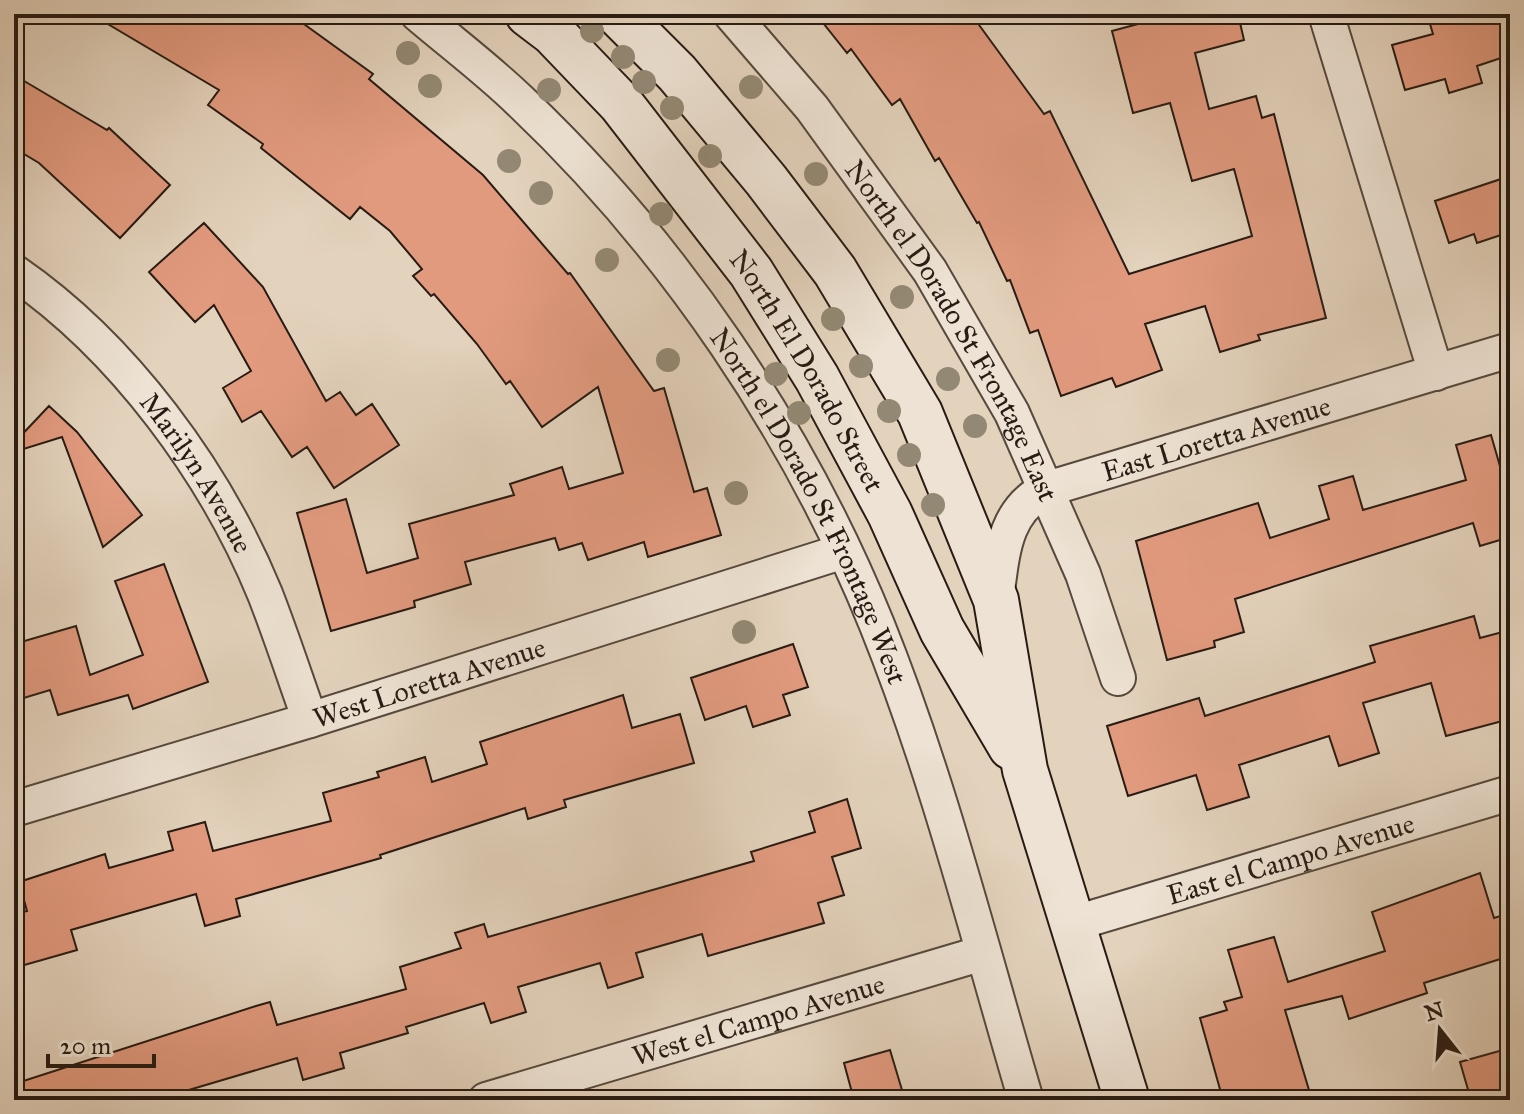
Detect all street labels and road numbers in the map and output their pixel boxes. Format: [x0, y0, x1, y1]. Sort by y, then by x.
street label: North el Dorado St Frontage East [837, 153, 1066, 507]
street label: North El Dorado Street [722, 243, 892, 498]
street label: North el Dorado St Frontage West [702, 321, 915, 689]
street label: Marilyn Avenue [132, 385, 261, 559]
street label: East Loretta Avenue [1098, 388, 1335, 490]
street label: West Loretta Avenue [309, 630, 550, 736]
street label: East el Campo Avenue [1163, 806, 1418, 913]
street label: West el Campo Avenue [628, 966, 889, 1074]

